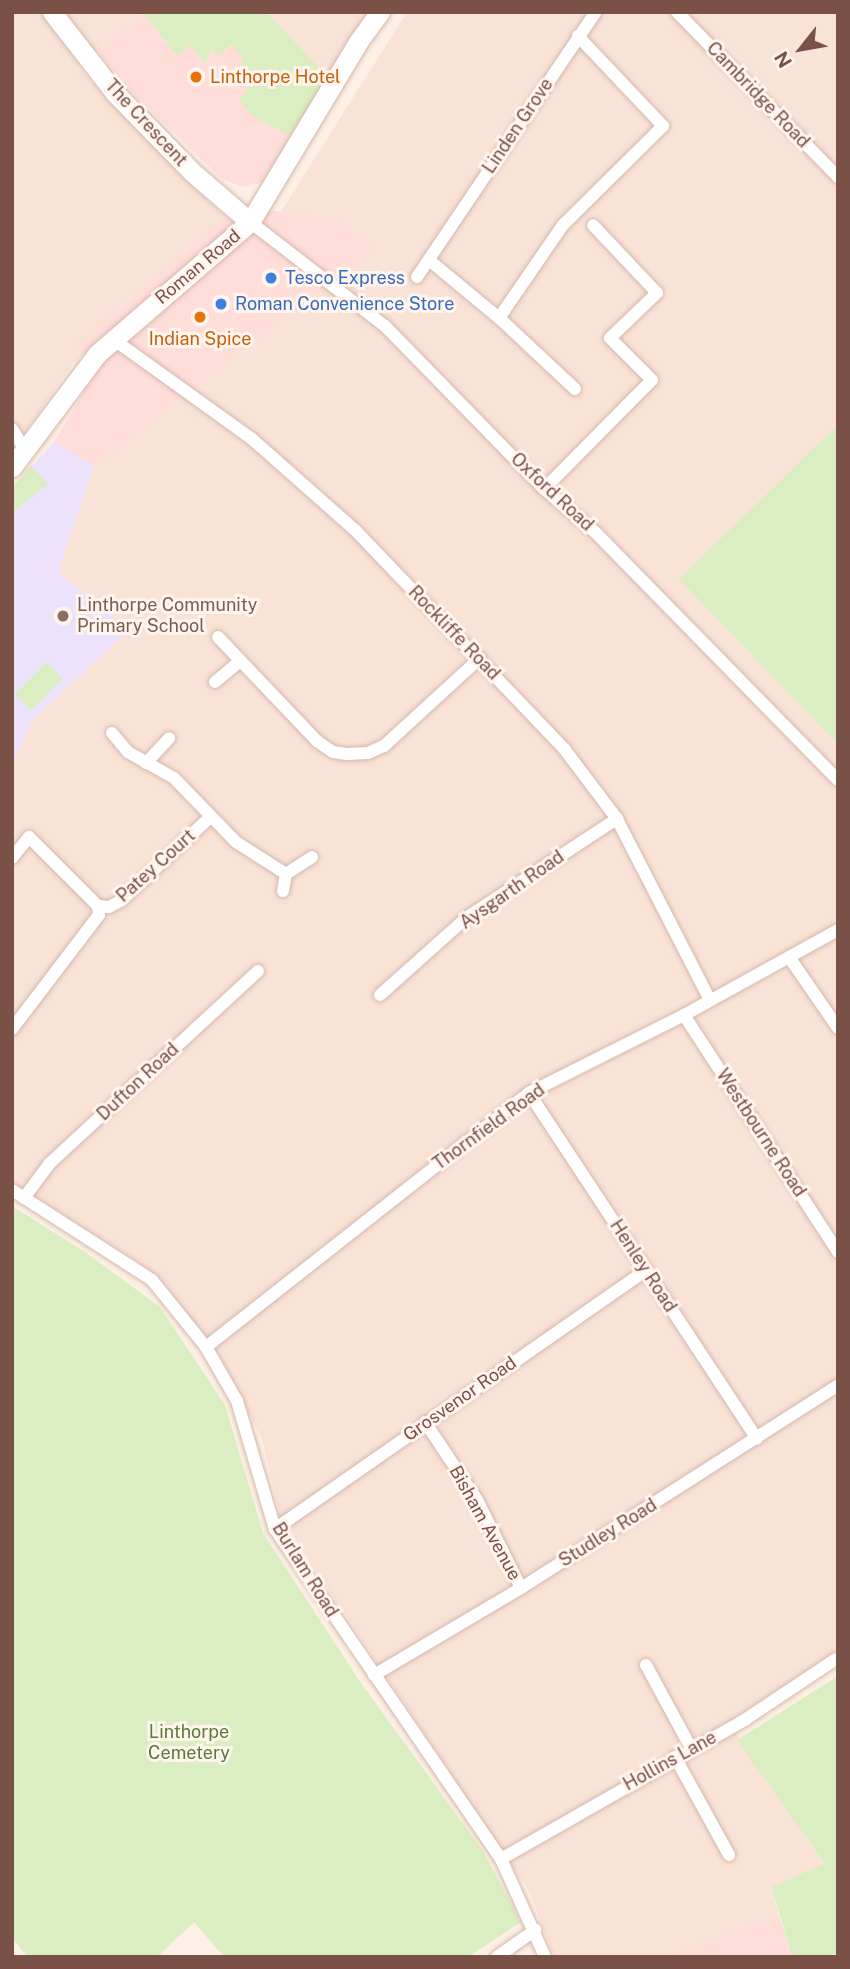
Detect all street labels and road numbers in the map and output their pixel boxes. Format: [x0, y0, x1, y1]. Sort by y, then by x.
street label: Cambridge Road [702, 38, 814, 152]
street label: Linden Grove [478, 74, 558, 178]
street label: The Crescent [100, 75, 192, 171]
street label: Roman Road [151, 225, 245, 309]
street label: Oxford Road [506, 448, 598, 536]
street label: Rockliffe Road [404, 581, 504, 685]
street label: Patey Court [112, 825, 200, 907]
street label: Aysgarth Road [456, 846, 568, 934]
street label: Dufton Road [93, 1039, 183, 1125]
street label: Westbourne Road [712, 1065, 810, 1201]
street label: Thornfield Road [429, 1079, 549, 1175]
street label: Henley Road [605, 1216, 681, 1316]
street label: Grosvenor Road [399, 1352, 521, 1446]
street label: Bisham Avenue [445, 1462, 525, 1584]
street label: Studley Road [555, 1494, 661, 1572]
street label: Burlam Road [267, 1519, 343, 1621]
street label: Hollins Lane [620, 1726, 720, 1796]

